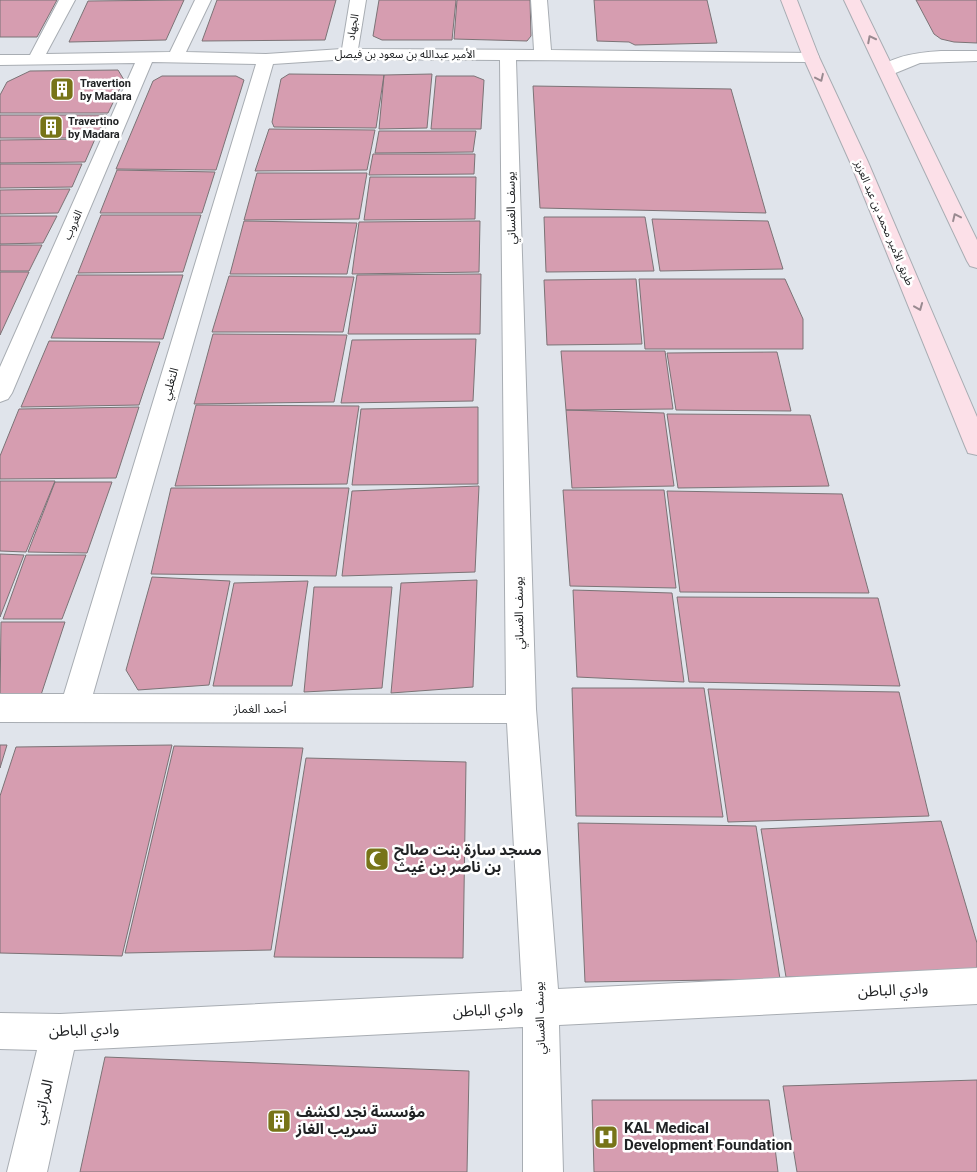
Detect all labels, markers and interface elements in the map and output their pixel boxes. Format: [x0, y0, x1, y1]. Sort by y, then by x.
street label: الجهاد [344, 13, 362, 41]
one-way arrow [867, 35, 877, 44]
street label: الأمير عبدالله بن سعود بن فيصل [335, 48, 475, 61]
one-way arrow [814, 73, 825, 82]
building icon: Travertion by Madara [49, 76, 75, 102]
place label: Travertion by Madara [80, 77, 132, 103]
building icon: Travertino by Madara [38, 114, 64, 140]
place label: Travertino by Madara [68, 115, 120, 141]
street label: طريق الأمير محمد بن عبد العزيز [851, 158, 916, 288]
street label: يوسف الغساني [503, 171, 521, 245]
street label: الغروب [61, 208, 86, 242]
one-way arrow [952, 213, 963, 222]
one-way arrow [913, 302, 924, 311]
street label: التغلبي [159, 366, 184, 403]
street label: يوسف الغساني [511, 576, 529, 650]
street label: أحمد الغماز [232, 701, 287, 716]
place label: مسجد سارة بنت صالح بن ناصر بن غيث [394, 841, 542, 876]
mosque icon: مسجد سارة بنت صالح بن ناصر بن غيث [364, 846, 390, 872]
street label: وادي الباطن [857, 979, 929, 1003]
street label: يوسف الغساني [532, 981, 551, 1055]
street label: وادي الباطن [452, 999, 524, 1023]
street label: وادي الباطن [48, 1020, 120, 1043]
street label: المراتبي [29, 1078, 59, 1127]
place label: مؤسسة نجد لكشف تسريب الغاز [295, 1103, 425, 1138]
building icon: مؤسسة نجد لكشف تسريب الغاز [266, 1108, 292, 1134]
place label: KAL Medical Development Foundation [624, 1119, 792, 1154]
hospital icon: KAL Medical Development Foundation [593, 1124, 619, 1150]

